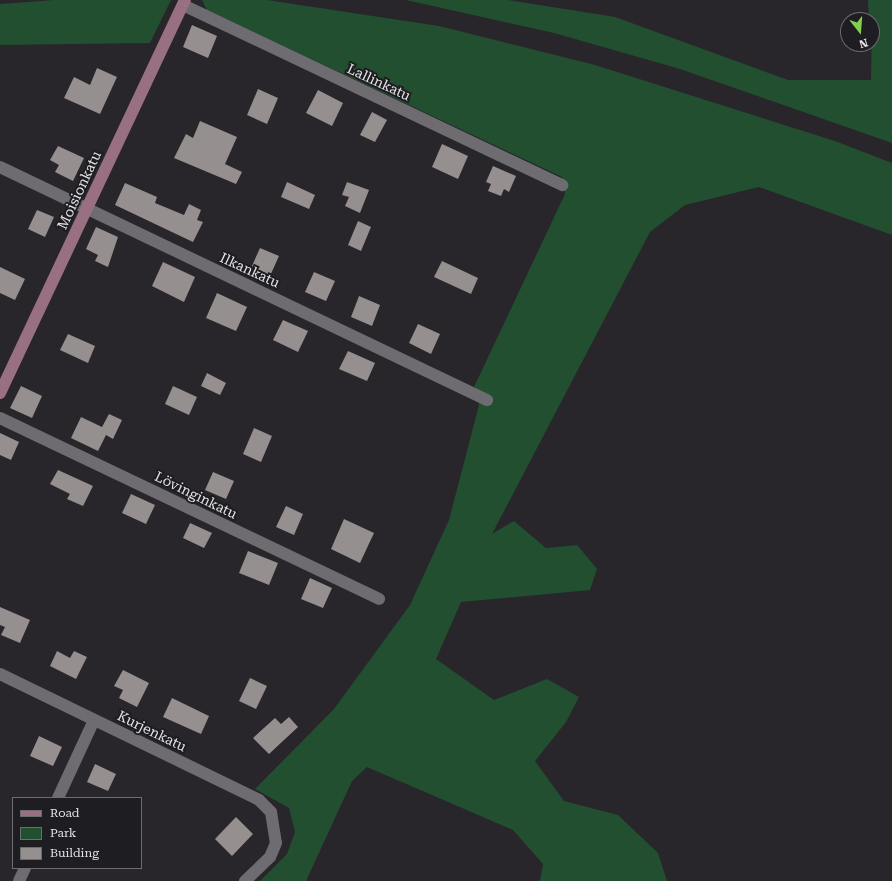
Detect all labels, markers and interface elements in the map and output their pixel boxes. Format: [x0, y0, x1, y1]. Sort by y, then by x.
north arrow [840, 12, 880, 52]
text: N [857, 36, 869, 50]
street label: Lallinkatu [345, 60, 413, 104]
street label: Moisionkatu [53, 148, 105, 232]
street label: Ilkankatu [217, 249, 283, 291]
street label: Lövinginkatu [152, 468, 240, 522]
street label: Kurjenkatu [115, 707, 189, 755]
legend [12, 797, 142, 869]
text: Road [50, 806, 79, 820]
text: Park [50, 826, 76, 840]
text: Building [50, 846, 99, 860]

